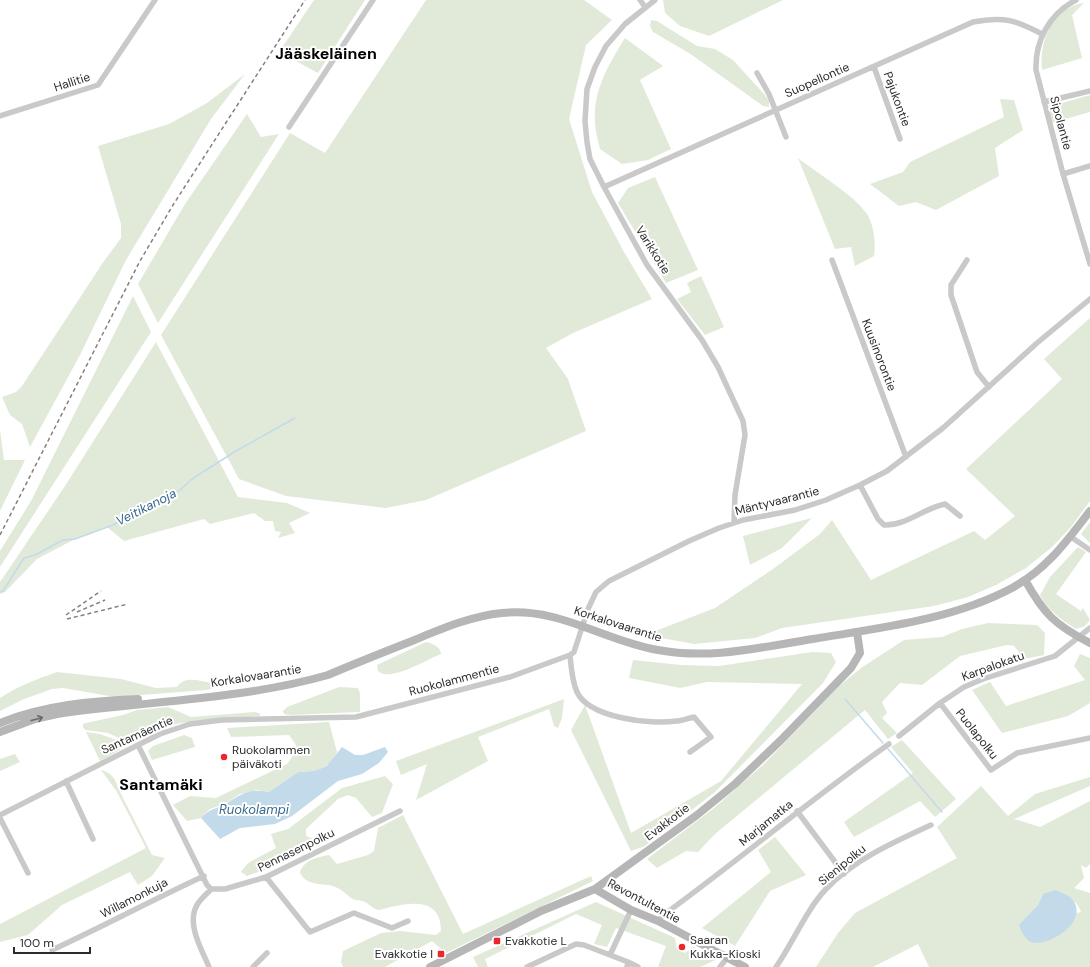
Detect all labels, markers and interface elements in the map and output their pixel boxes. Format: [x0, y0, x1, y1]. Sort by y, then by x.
district label: Jääskeläinen [275, 43, 377, 64]
street label: Suopellontie [782, 59, 852, 101]
street label: Hallitie [52, 69, 92, 95]
street label: Pajukontie [880, 69, 914, 129]
street label: Sipolantie [1046, 94, 1076, 152]
street label: Varikkotie [632, 223, 674, 277]
street label: Kuusinorontie [858, 317, 900, 394]
street label: Mäntyvaarantie [733, 483, 821, 519]
water label: Veitikanoja [113, 484, 179, 530]
street label: Korkalovaarantie [572, 602, 664, 646]
street label: Karpalokatu [959, 647, 1027, 685]
street label: Ruokolammentie [407, 660, 501, 700]
street label: Korkalovaarantie [210, 661, 303, 691]
street label: Puolapolku [952, 705, 1002, 763]
street label: Santamäentie [99, 712, 176, 758]
one-way arrow [30, 715, 43, 722]
place label: Ruokolammen päiväkoti [232, 742, 310, 772]
marker: Ruokolammen päiväkoti [219, 752, 229, 762]
district label: Santamäki [119, 774, 203, 795]
street label: Marjamatka [736, 796, 796, 850]
street label: Evakkotie [641, 800, 693, 844]
water label: Ruokolampi [219, 801, 290, 818]
street label: Pennasenpolku [255, 824, 337, 876]
street label: Sienipolku [815, 841, 869, 889]
street label: Willamonkuja [98, 874, 170, 922]
street label: Revontultentie [605, 875, 683, 927]
scale bar [14, 929, 90, 955]
place label: Saaran Kukka-Kioski [690, 932, 761, 962]
place label: Evakkotie L [505, 933, 567, 949]
text: 100 m [20, 935, 54, 951]
marker: Evakkotie L [492, 936, 502, 946]
marker: Saaran Kukka-Kioski [677, 942, 687, 952]
place label: Evakkotie I [375, 946, 433, 962]
marker: Evakkotie I [436, 949, 446, 959]

